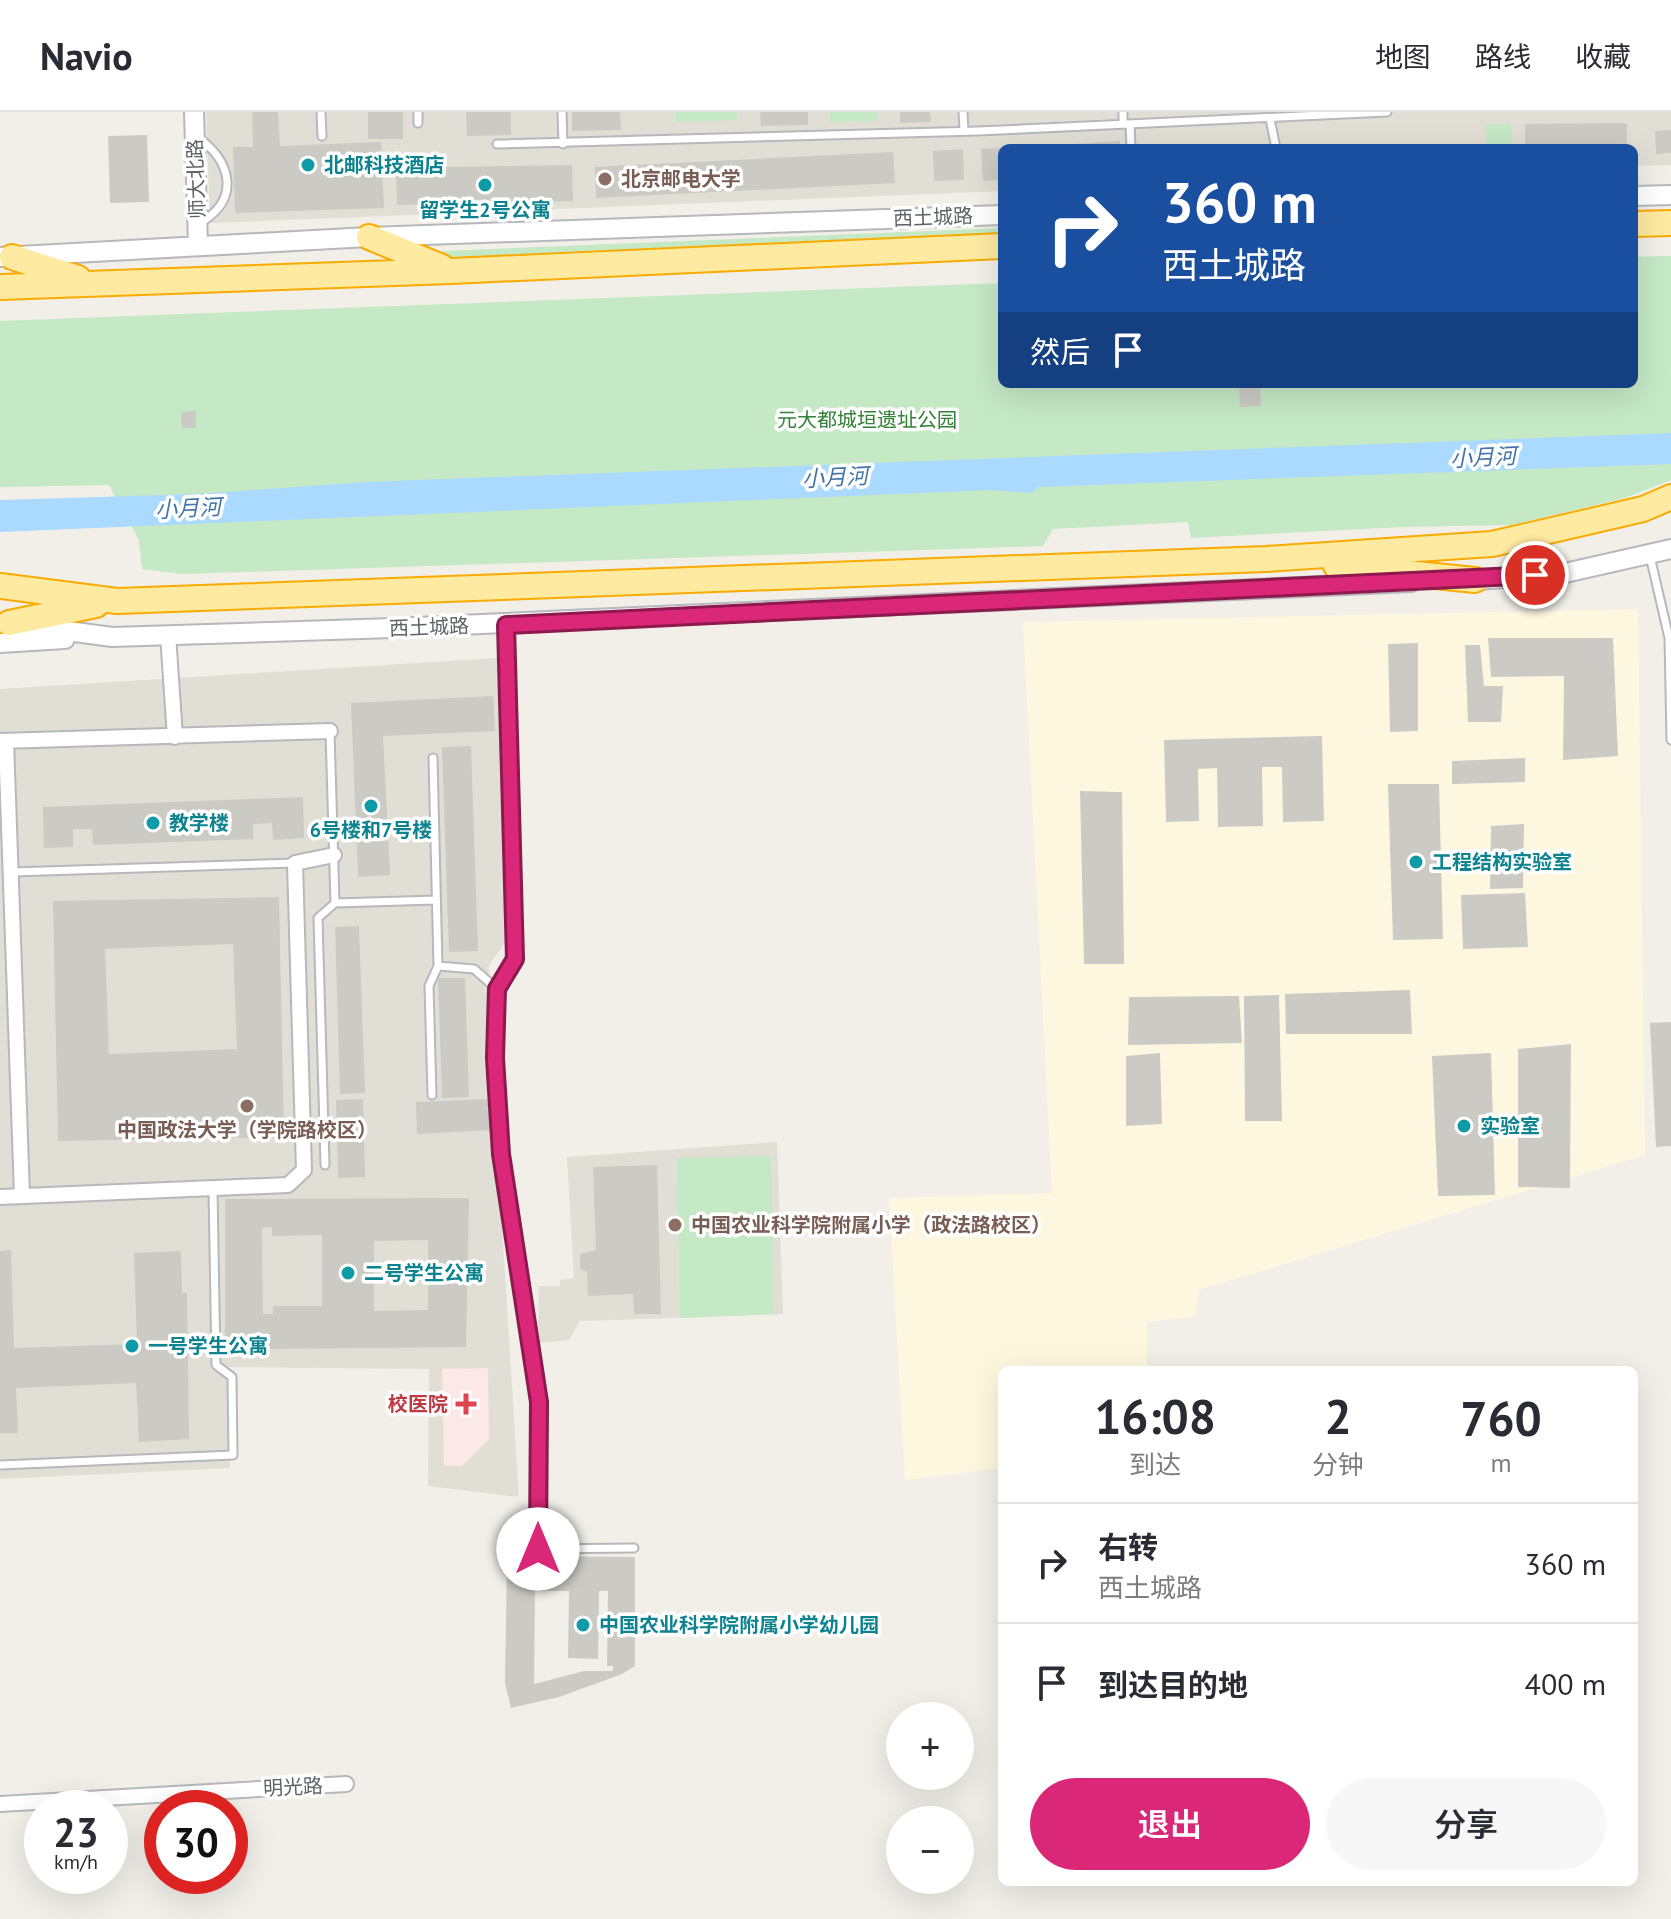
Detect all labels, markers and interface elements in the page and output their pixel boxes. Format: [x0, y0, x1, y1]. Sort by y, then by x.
text: Navio [40, 31, 133, 80]
text: 地图 [1375, 38, 1431, 75]
text: 路线 [1475, 38, 1531, 75]
text: 收藏 [1575, 38, 1631, 75]
street label: 师大北路 [182, 139, 210, 219]
place label: 北邮科技酒店 [324, 152, 444, 178]
marker: 北邮科技酒店 [299, 156, 317, 174]
place label: 北京邮电大学 [621, 166, 741, 192]
text: 360 m [1162, 166, 1317, 238]
marker: 北京邮电大学 [596, 170, 614, 188]
marker: 留学生2号公寓 [476, 176, 494, 194]
icon: right [1030, 176, 1134, 280]
place label: 留学生2号公寓 [419, 197, 551, 223]
street label: 西土城路 [893, 203, 973, 231]
text: 西土城路 [1162, 241, 1306, 288]
icon: arrive [1106, 328, 1150, 372]
text: 然后 [1030, 332, 1090, 371]
park label: 元大都城垣遗址公园 [777, 407, 957, 433]
water label: 小月河 [1449, 441, 1521, 473]
water label: 小月河 [801, 461, 873, 493]
water label: 小月河 [154, 492, 226, 524]
pin [1501, 541, 1569, 609]
icon: arrive [1513, 553, 1557, 597]
street label: 西土城路 [389, 613, 469, 641]
marker: 6号楼和7号楼 [362, 797, 380, 815]
place label: 教学楼 [169, 810, 229, 836]
marker: 教学楼 [144, 814, 162, 832]
place label: 6号楼和7号楼 [310, 817, 432, 843]
place label: 工程结构实验室 [1432, 849, 1572, 875]
marker: 工程结构实验室 [1407, 853, 1425, 871]
marker: 中国政法大学（学院路校区） [238, 1097, 256, 1115]
place label: 实验室 [1480, 1113, 1540, 1139]
place label: 中国政法大学（学院路校区） [117, 1117, 377, 1143]
marker: 实验室 [1455, 1117, 1473, 1135]
place label: 中国农业科学院附属小学（政法路校区） [691, 1212, 1051, 1238]
marker: 中国农业科学院附属小学（政法路校区） [666, 1216, 684, 1234]
place label: 二号学生公寓 [364, 1260, 484, 1286]
marker: 二号学生公寓 [339, 1264, 357, 1282]
place label: 一号学生公寓 [148, 1333, 268, 1359]
marker: 一号学生公寓 [123, 1337, 141, 1355]
text: 16:08 [1094, 1385, 1216, 1447]
text: 2 [1324, 1385, 1352, 1447]
text: 760 [1460, 1387, 1542, 1449]
place label: 校医院 [388, 1391, 448, 1417]
marker: 校医院 [455, 1393, 477, 1415]
text: m [1490, 1446, 1512, 1479]
text: 到达 [1129, 1448, 1181, 1481]
text: 分钟 [1312, 1448, 1364, 1481]
position arrow [496, 1507, 580, 1591]
text: 右转 [1098, 1527, 1158, 1566]
icon: right [1030, 1541, 1074, 1585]
text: 360 m [1525, 1544, 1606, 1583]
text: 西土城路 [1098, 1571, 1202, 1604]
place label: 中国农业科学院附属小学幼儿园 [599, 1612, 879, 1638]
marker: 中国农业科学院附属小学幼儿园 [574, 1616, 592, 1634]
icon: arrive [1030, 1661, 1074, 1705]
text: 400 m [1525, 1664, 1606, 1703]
text: 到达目的地 [1098, 1665, 1248, 1704]
map controls [886, 1702, 974, 1894]
button: + [886, 1702, 974, 1790]
street label: 明光路 [262, 1772, 324, 1802]
button: 退出 [1030, 1778, 1310, 1870]
button: 分享 [1326, 1778, 1606, 1870]
speed limit sign: 30 [144, 1790, 248, 1894]
text: 23 [53, 1806, 99, 1858]
button: − [886, 1806, 974, 1894]
text: km/h [54, 1849, 98, 1875]

